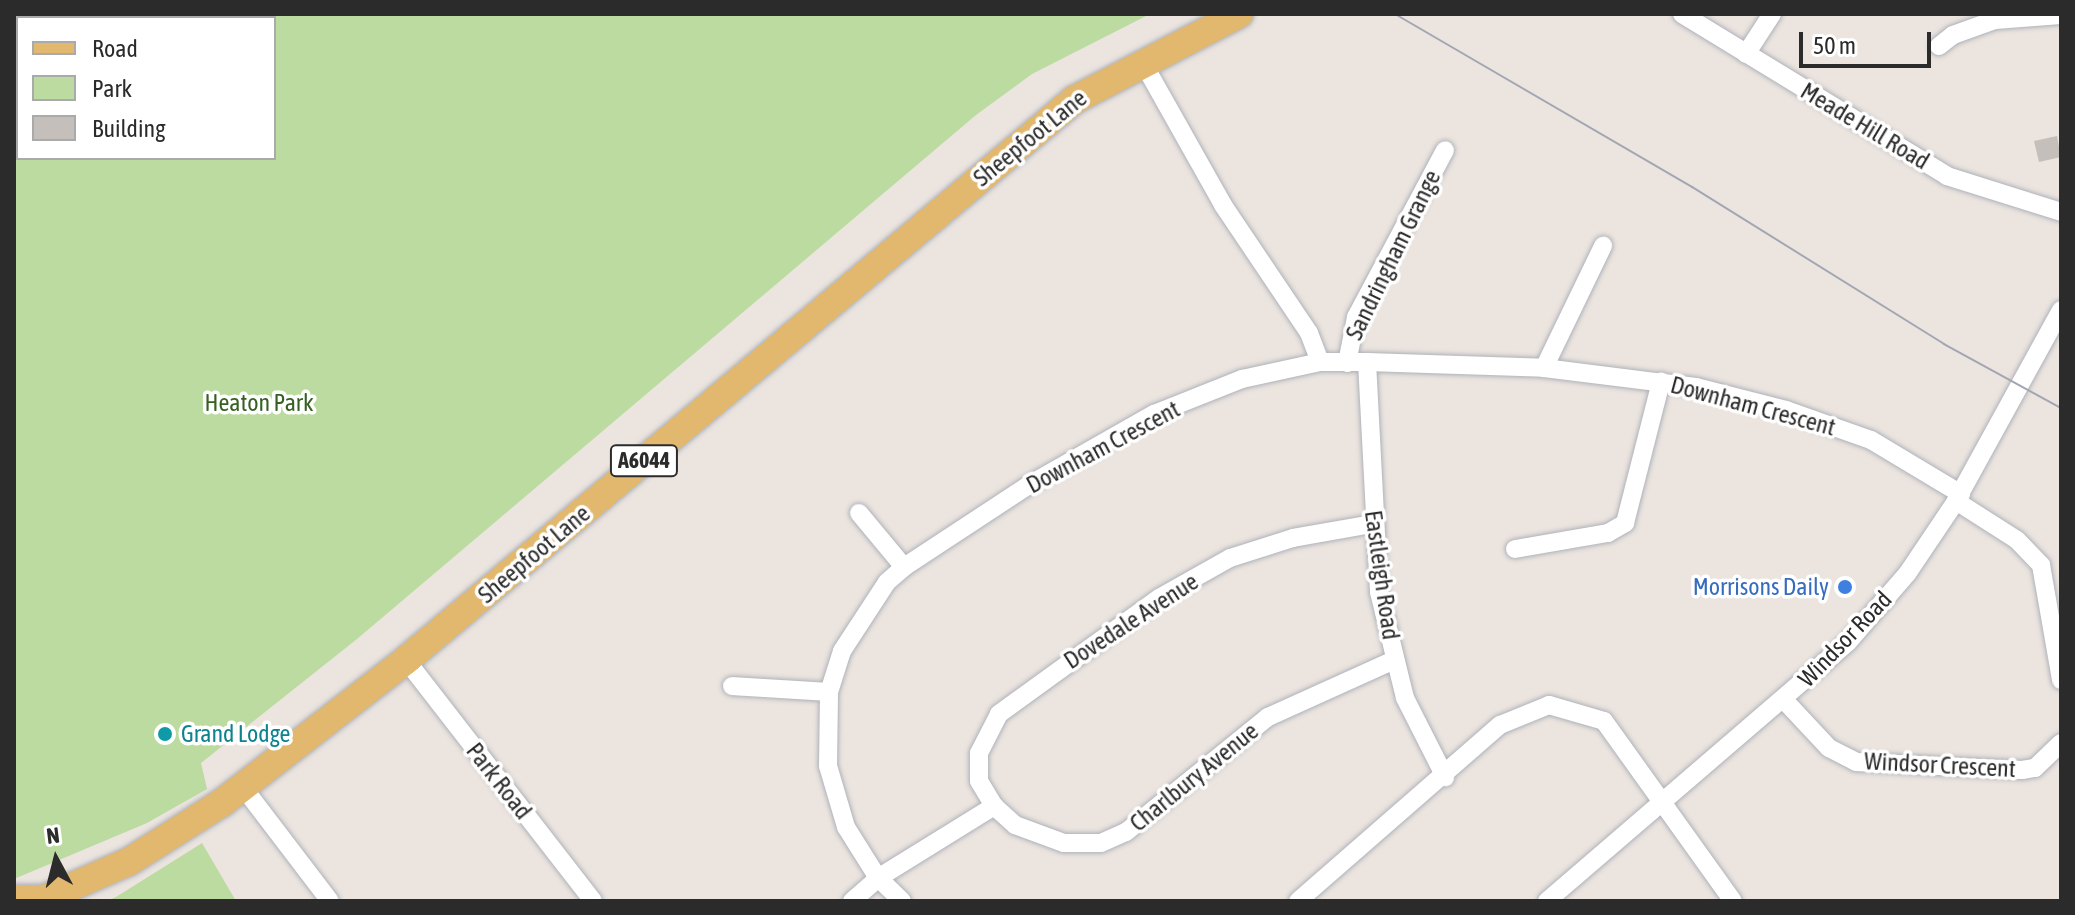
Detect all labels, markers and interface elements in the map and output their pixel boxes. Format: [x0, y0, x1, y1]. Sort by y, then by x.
legend [16, 16, 276, 160]
scale bar [1803, 16, 1935, 66]
text: 50 m [1813, 32, 1856, 59]
text: Road [92, 35, 138, 62]
text: Park [92, 75, 132, 102]
street label: Meade Hill Road [1795, 76, 1935, 176]
street label: Sheepfoot Lane [968, 84, 1092, 192]
text: Building [92, 115, 165, 142]
street label: Sandringham Grange [1339, 166, 1447, 344]
street label: Downham Crescent [1667, 370, 1839, 442]
park label: Heaton Park [205, 389, 313, 417]
street label: Downham Crescent [1021, 395, 1185, 499]
road number: A6044 [608, 443, 680, 479]
street label: Sheepfoot Lane [472, 499, 596, 609]
street label: Eastleigh Road [1359, 508, 1405, 642]
street label: Dovedale Avenue [1059, 567, 1203, 675]
place label: Morrisons Daily [1693, 573, 1829, 601]
marker: Morrisons Daily [1836, 578, 1854, 596]
street label: Windsor Road [1792, 585, 1898, 693]
street label: Charlbury Avenue [1124, 717, 1264, 837]
place label: Grand Lodge [181, 720, 290, 748]
marker: Grand Lodge [156, 725, 174, 743]
street label: Park Road [460, 737, 538, 825]
street label: Windsor Crescent [1864, 747, 2016, 783]
north arrow [16, 819, 96, 899]
text: N [45, 821, 61, 849]

